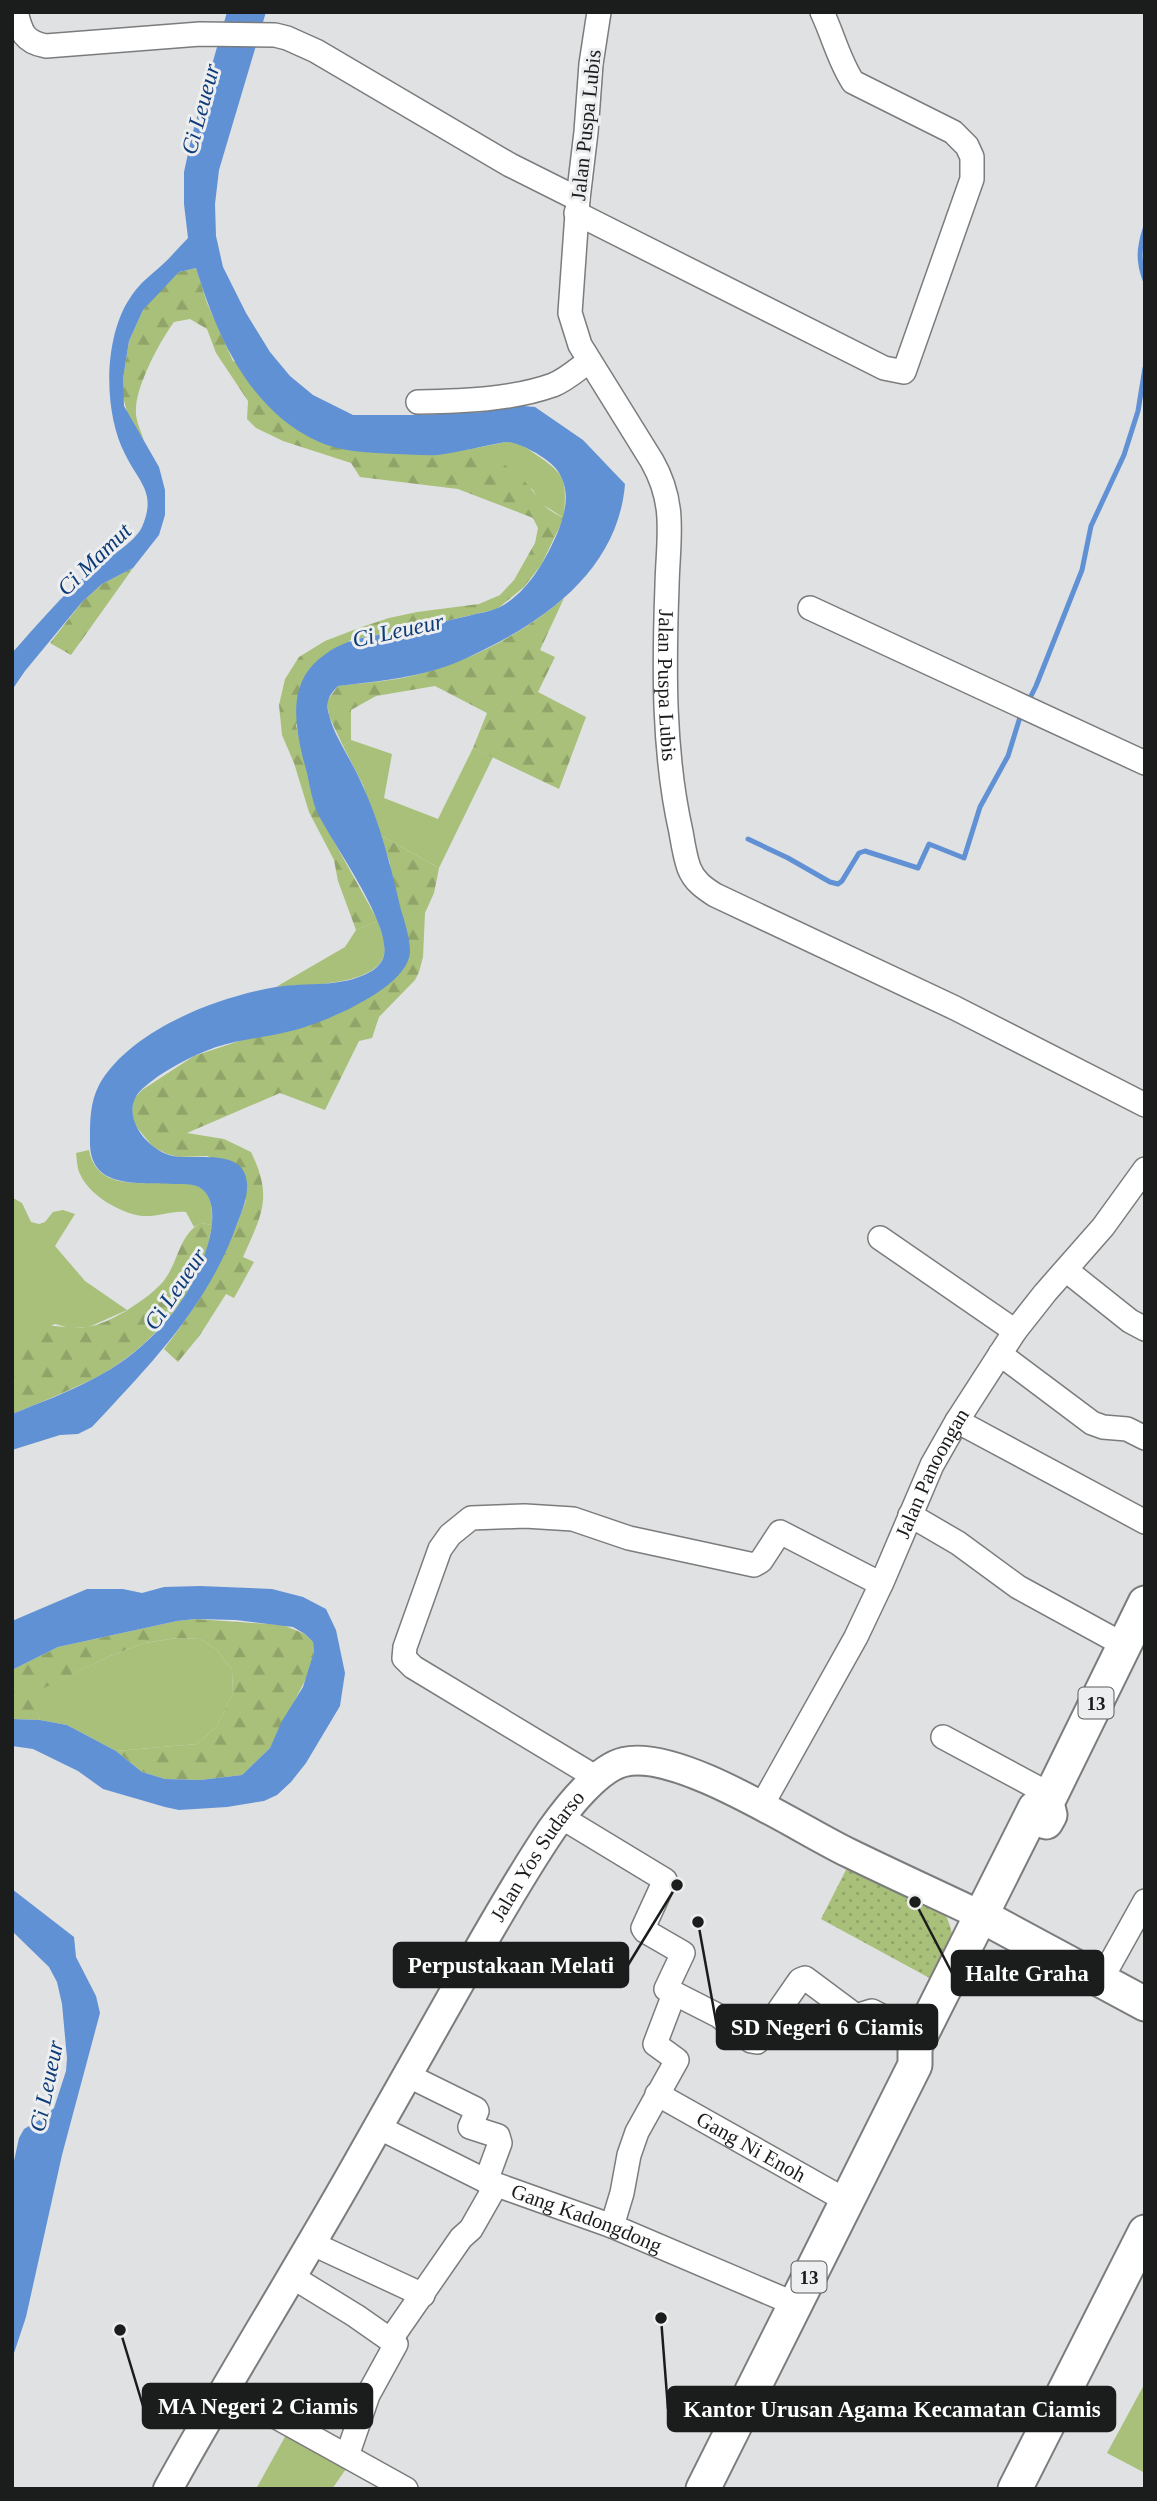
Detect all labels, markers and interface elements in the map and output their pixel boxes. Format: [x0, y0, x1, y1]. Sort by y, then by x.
street label: Jalan Puspa Lubis [566, 48, 606, 202]
water label: Ci Leueur [176, 60, 225, 157]
water label: Ci Mamut [52, 518, 137, 601]
water label: Ci Leueur [350, 608, 447, 652]
street label: Jalan Puspa Lubis [653, 609, 682, 762]
water label: Ci Leueur [139, 1243, 212, 1335]
street label: Jalan Panoongan [890, 1403, 974, 1542]
road number: 13 [1078, 1688, 1114, 1718]
street label: Jalan Yos Sudarso [485, 1786, 589, 1926]
callout: Perpustakaan Melati [394, 1943, 628, 1987]
callout: Halte Graha [952, 1951, 1103, 1995]
text: Perpustakaan Melati [408, 1953, 615, 1978]
text: Halte Graha [965, 1961, 1089, 1986]
callout: SD Negeri 6 Ciamis [717, 2005, 937, 2049]
text: SD Negeri 6 Ciamis [731, 2015, 923, 2040]
water label: Ci Leueur [25, 2037, 69, 2134]
street label: Gang Ni Enoh [692, 2107, 810, 2187]
street label: Gang Kadongdong [508, 2179, 666, 2258]
road number: 13 [792, 2262, 826, 2292]
callout: MA Negeri 2 Ciamis [143, 2384, 372, 2428]
callout: Kantor Urusan Agama Kecamatan Ciamis [668, 2387, 1115, 2431]
text: MA Negeri 2 Ciamis [158, 2394, 358, 2419]
text: Kantor Urusan Agama Kecamatan Ciamis [683, 2397, 1101, 2422]

